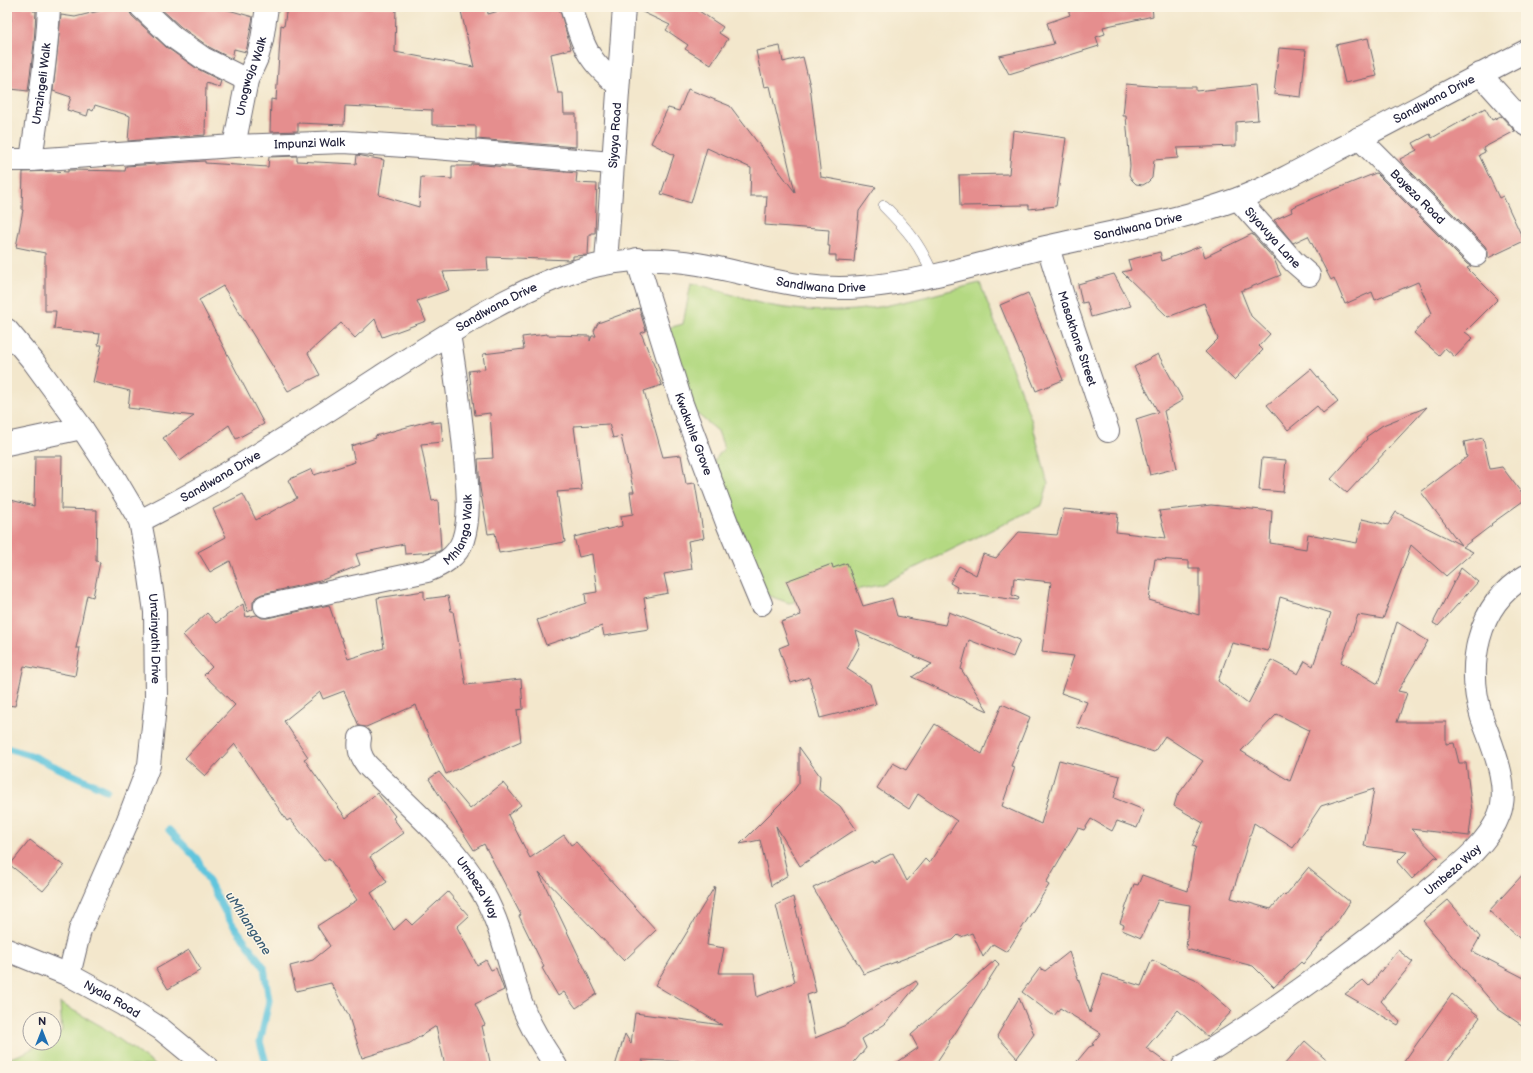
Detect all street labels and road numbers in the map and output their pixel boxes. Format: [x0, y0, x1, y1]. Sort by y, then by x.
street label: Unogwaja Walk [233, 36, 270, 117]
street label: Umzingeli Walk [29, 42, 55, 126]
street label: Sandlwana Drive [1391, 72, 1478, 127]
street label: Siyaya Road [606, 102, 625, 169]
street label: Impunzi Walk [274, 135, 345, 153]
street label: Bayeza Road [1387, 166, 1448, 228]
street label: Siyavuya Lane [1241, 204, 1303, 272]
street label: Sandlwana Drive [1092, 210, 1184, 244]
street label: Sandlwana Drive [775, 274, 867, 296]
street label: Sandlwana Drive [453, 280, 540, 335]
street label: Masakhane Street [1054, 289, 1099, 388]
street label: Kwakuhle Grove [671, 391, 715, 478]
street label: Sandlwana Drive [178, 448, 264, 506]
street label: Mhlanga Walk [440, 494, 476, 569]
street label: Umzinyathi Drive [144, 593, 163, 684]
street label: Umbeza Way [1422, 841, 1485, 899]
street label: Umbeza Way [453, 854, 502, 922]
street label: Nyala Road [81, 977, 143, 1022]

